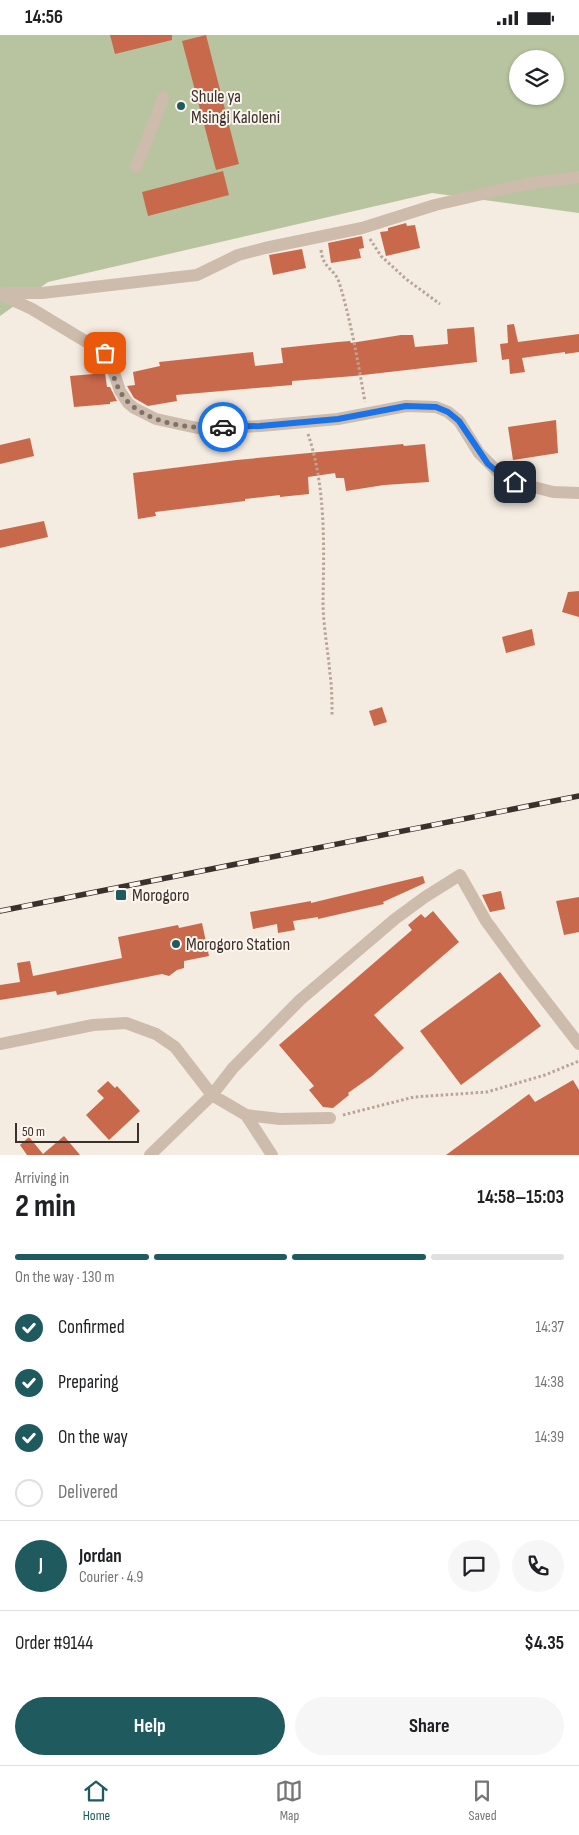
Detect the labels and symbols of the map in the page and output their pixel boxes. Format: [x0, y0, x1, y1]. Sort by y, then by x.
place label: Shule ya Msingi Kaloleni [191, 86, 280, 128]
marker: Shule ya Msingi Kaloleni [175, 100, 187, 112]
pin [84, 332, 126, 374]
courier [198, 402, 248, 452]
pin [494, 461, 536, 503]
place label: Morogoro [132, 885, 189, 906]
marker: Morogoro [114, 888, 128, 902]
place label: Morogoro Station [186, 934, 290, 955]
marker: Morogoro Station [170, 938, 182, 950]
scale bar [15, 1120, 139, 1143]

